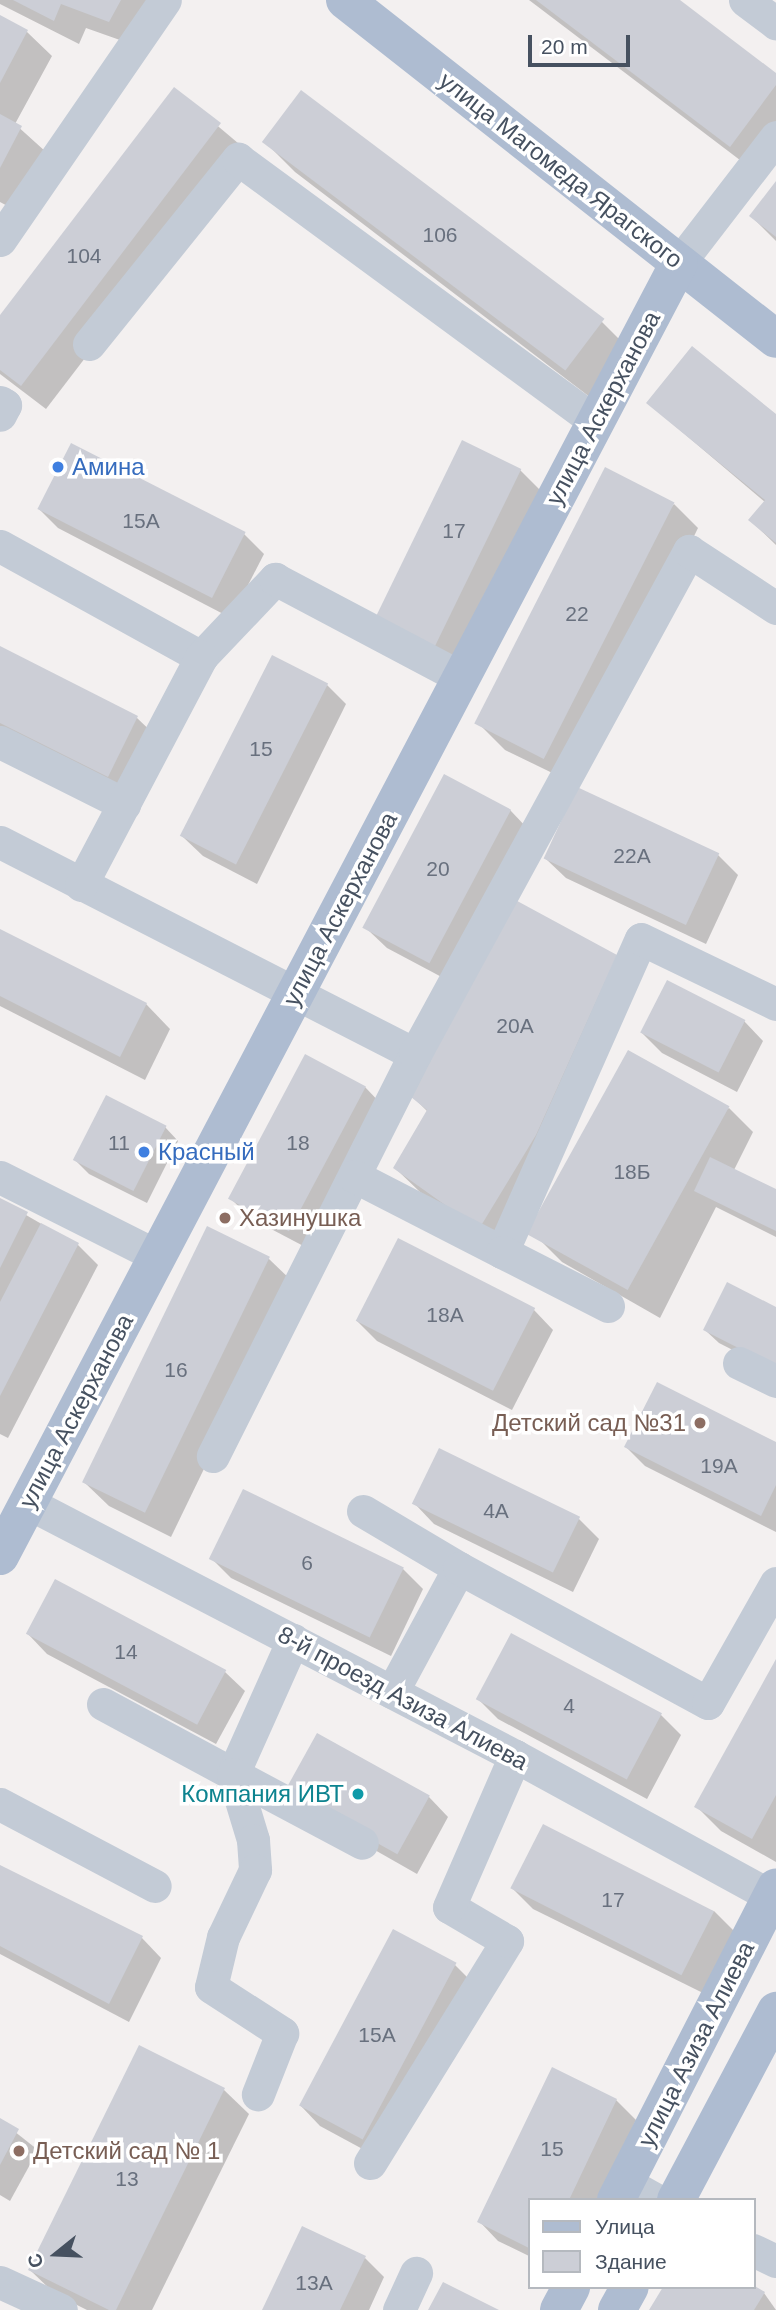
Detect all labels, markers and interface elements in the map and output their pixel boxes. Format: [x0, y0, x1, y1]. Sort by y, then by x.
scale bar [531, 21, 632, 65]
text: 20 m [541, 35, 588, 58]
street label: улица Магомеда Ярагского [433, 66, 689, 274]
house number: 106 [422, 222, 458, 248]
house number: 104 [66, 243, 102, 269]
street label: улица Аскерханова [540, 306, 666, 510]
place label: Амина [72, 453, 145, 481]
marker: Амина [50, 459, 66, 475]
house number: 15А [122, 508, 160, 534]
house number: 17 [442, 518, 466, 544]
house number: 22 [565, 601, 589, 627]
house number: 15 [249, 736, 273, 762]
street label: улица Аскерханова [277, 807, 403, 1011]
house number: 22А [613, 843, 651, 869]
house number: 20 [426, 856, 450, 882]
house number: 20А [496, 1013, 534, 1039]
house number: 11 [108, 1130, 130, 1156]
house number: 18 [286, 1130, 310, 1156]
place label: Красный [158, 1138, 255, 1166]
marker: Красный [136, 1144, 152, 1160]
house number: 18Б [613, 1159, 651, 1185]
place label: Хазинушка [239, 1204, 361, 1232]
marker: Хазинушка [217, 1210, 233, 1226]
house number: 18А [426, 1302, 464, 1328]
street label: улица Аскерханова [13, 1309, 139, 1513]
house number: 16 [164, 1357, 188, 1383]
place label: Детский сад №31 [492, 1409, 686, 1437]
marker: Детский сад №31 [692, 1415, 708, 1431]
house number: 19А [700, 1453, 738, 1479]
house number: 4А [483, 1498, 509, 1524]
house number: 6 [301, 1550, 313, 1576]
street label: 8-й проезд Азиза Алиева [273, 1620, 533, 1776]
house number: 14 [114, 1639, 138, 1665]
house number: 4 [563, 1693, 575, 1719]
place label: Компания ИВТ [181, 1780, 344, 1808]
marker: Компания ИВТ [350, 1786, 366, 1802]
house number: 17 [601, 1887, 625, 1913]
street label: улица Азиза Алиева [632, 1936, 760, 2152]
house number: 15А [358, 2022, 396, 2048]
house number: 15 [540, 2136, 564, 2162]
place label: Детский сад № 1 [33, 2137, 220, 2165]
marker: Детский сад № 1 [11, 2143, 27, 2159]
house number: 13 [115, 2166, 139, 2192]
legend [528, 2198, 755, 2289]
text: Улица [595, 2215, 655, 2238]
north arrow [21, 2219, 91, 2289]
text: Здание [595, 2250, 667, 2273]
text: С [23, 2251, 48, 2270]
house number: 13А [295, 2270, 333, 2296]

